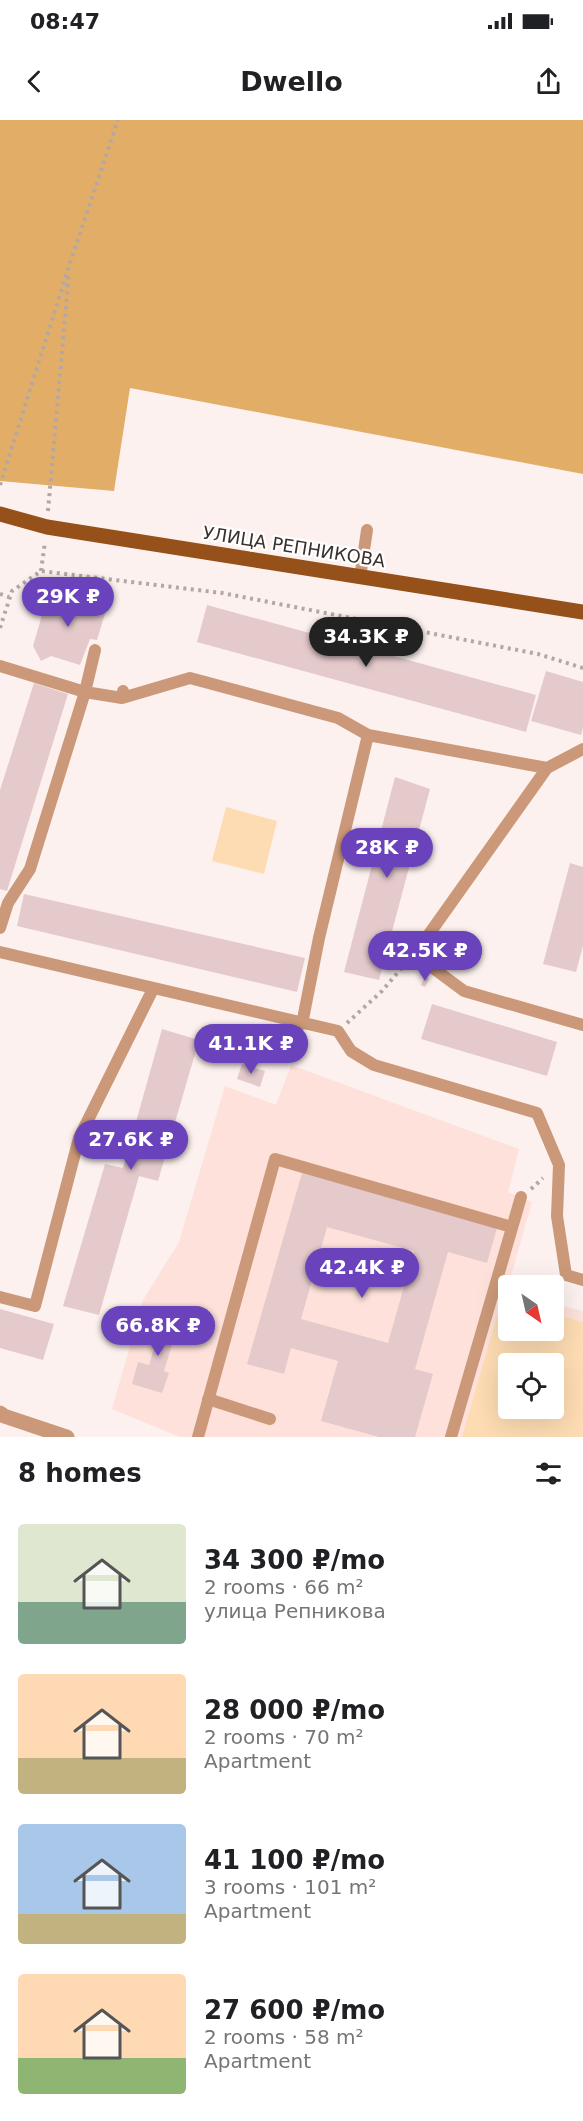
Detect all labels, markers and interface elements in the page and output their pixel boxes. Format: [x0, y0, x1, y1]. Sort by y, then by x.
text: 08:47 [30, 9, 100, 34]
icon: back [18, 65, 51, 98]
icon: share [532, 65, 565, 98]
text: Dwello [240, 66, 343, 97]
street label: УЛИЦА РЕПНИКОВА [201, 522, 387, 571]
pin: 29K ₽ [26, 577, 110, 628]
text: 29K ₽ [36, 584, 100, 608]
pin: 34.3K ₽ [311, 617, 421, 668]
text: 34.3K ₽ [323, 624, 409, 648]
pin: 28K ₽ [345, 828, 429, 879]
text: 28K ₽ [355, 835, 419, 859]
pin: 42.5K ₽ [370, 931, 480, 982]
text: 42.5K ₽ [382, 938, 468, 962]
pin: 41.1K ₽ [196, 1024, 306, 1075]
text: 41.1K ₽ [208, 1031, 294, 1055]
pin: 27.6K ₽ [76, 1120, 186, 1171]
text: 27.6K ₽ [88, 1127, 174, 1151]
pin: 42.4K ₽ [307, 1248, 417, 1299]
text: 42.4K ₽ [319, 1255, 405, 1279]
north arrow [498, 1275, 564, 1341]
map controls [498, 1275, 564, 1419]
pin: 66.8K ₽ [103, 1306, 213, 1357]
text: 66.8K ₽ [115, 1313, 201, 1337]
button: locate [498, 1353, 564, 1419]
icon: filters [532, 1457, 565, 1490]
text: 8 homes [18, 1458, 142, 1488]
text: 34 300 ₽/mo [204, 1545, 385, 1575]
icon: home [66, 1548, 138, 1620]
text: 2 rooms · 66 m² [204, 1575, 364, 1599]
text: улица Репникова [204, 1599, 386, 1623]
text: 28 000 ₽/mo [204, 1695, 385, 1725]
icon: home [66, 1698, 138, 1770]
text: 2 rooms · 70 m² [204, 1725, 364, 1749]
text: Apartment [204, 1749, 311, 1773]
text: 41 100 ₽/mo [204, 1845, 385, 1875]
icon: home [66, 1848, 138, 1920]
text: 3 rooms · 101 m² [204, 1875, 376, 1899]
text: Apartment [204, 1899, 311, 1923]
text: 27 600 ₽/mo [204, 1995, 385, 2025]
icon: home [66, 1998, 138, 2070]
text: 2 rooms · 58 m² [204, 2025, 364, 2049]
text: Apartment [204, 2049, 311, 2073]

